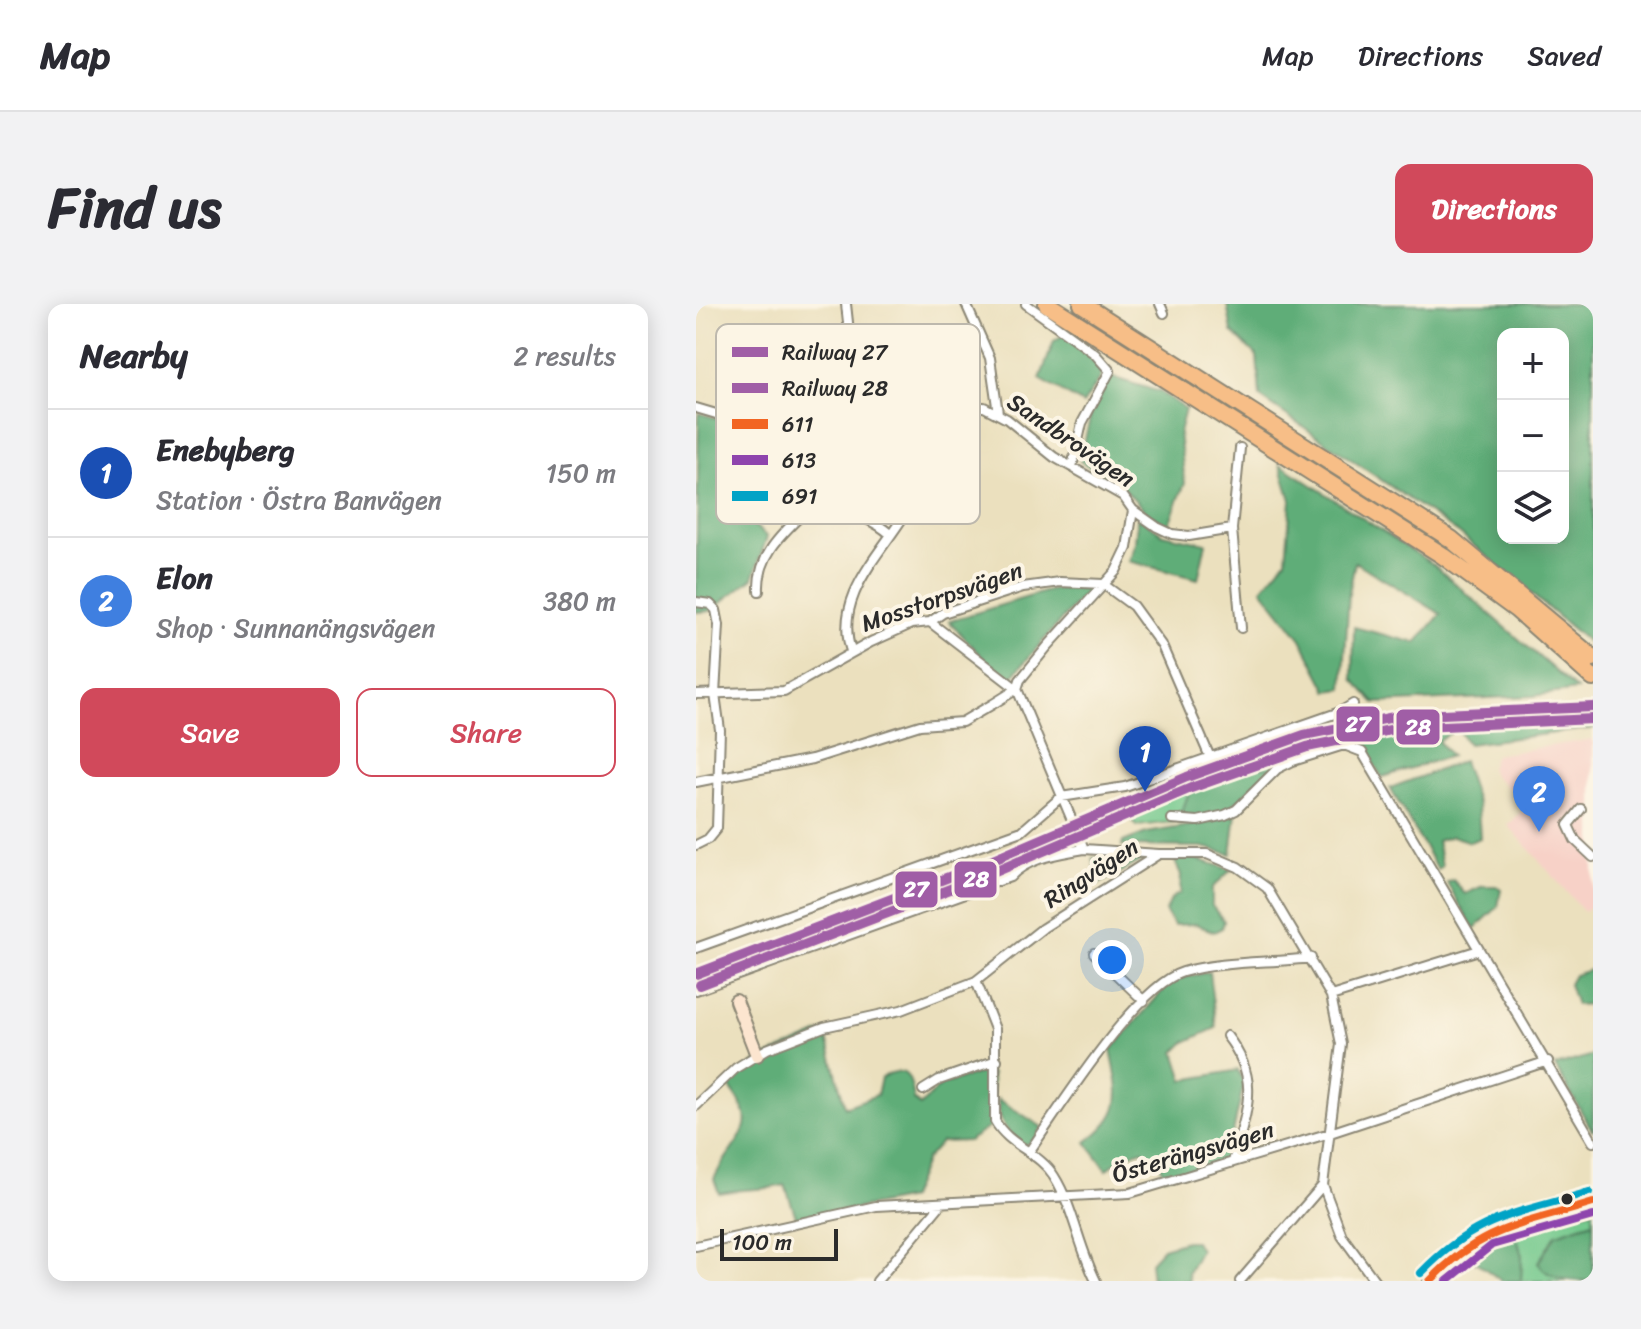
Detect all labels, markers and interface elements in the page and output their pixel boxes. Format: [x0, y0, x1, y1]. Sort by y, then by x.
text: Map [40, 22, 110, 89]
text: Map [1262, 31, 1314, 80]
text: Directions [1358, 31, 1483, 80]
text: Saved [1527, 31, 1601, 80]
text: Find us [48, 159, 221, 258]
button: Directions [1395, 164, 1593, 253]
legend [716, 324, 980, 524]
text: Nearby [80, 326, 188, 386]
map controls [1497, 328, 1569, 544]
button: + [1497, 328, 1569, 400]
text: 2 results [514, 333, 616, 379]
text: Railway 27 [782, 333, 889, 372]
text: Railway 28 [782, 369, 888, 408]
street label: Sandbrovägen [998, 381, 1144, 499]
button: − [1497, 400, 1569, 472]
text: 611 [782, 405, 813, 444]
text: Enebyberg [156, 423, 295, 477]
text: 613 [782, 441, 816, 480]
text: 1 [100, 450, 112, 496]
text: 150 m [546, 450, 616, 496]
button: layers [1497, 472, 1569, 544]
text: Station · Östra Banvägen [156, 477, 442, 523]
text: 691 [782, 477, 817, 516]
street label: Mosstorpsvägen [855, 550, 1029, 644]
text: Elon [156, 551, 213, 605]
text: 2 [98, 578, 114, 624]
text: 380 m [543, 578, 616, 624]
text: Shop · Sunnanängsvägen [156, 605, 435, 651]
button: Save [80, 688, 340, 777]
button: Share [356, 688, 616, 777]
line badge: 27 [1335, 705, 1381, 743]
text: 27 [1344, 705, 1373, 744]
line badge: 28 [1395, 708, 1441, 746]
text: 28 [1404, 708, 1432, 747]
pin: 1 [1119, 726, 1171, 792]
pin: 2 [1513, 766, 1565, 832]
street label: Ringvägen [1035, 826, 1147, 920]
line badge: 28 [953, 860, 998, 899]
text: 28 [962, 860, 990, 899]
line badge: 27 [894, 870, 939, 909]
text: 27 [902, 870, 931, 909]
your location [1092, 940, 1132, 980]
street label: Österängsvägen [1107, 1109, 1279, 1195]
unlabelled marker [1559, 1191, 1575, 1207]
text: 100 m [732, 1223, 792, 1262]
scale bar [720, 1225, 838, 1261]

